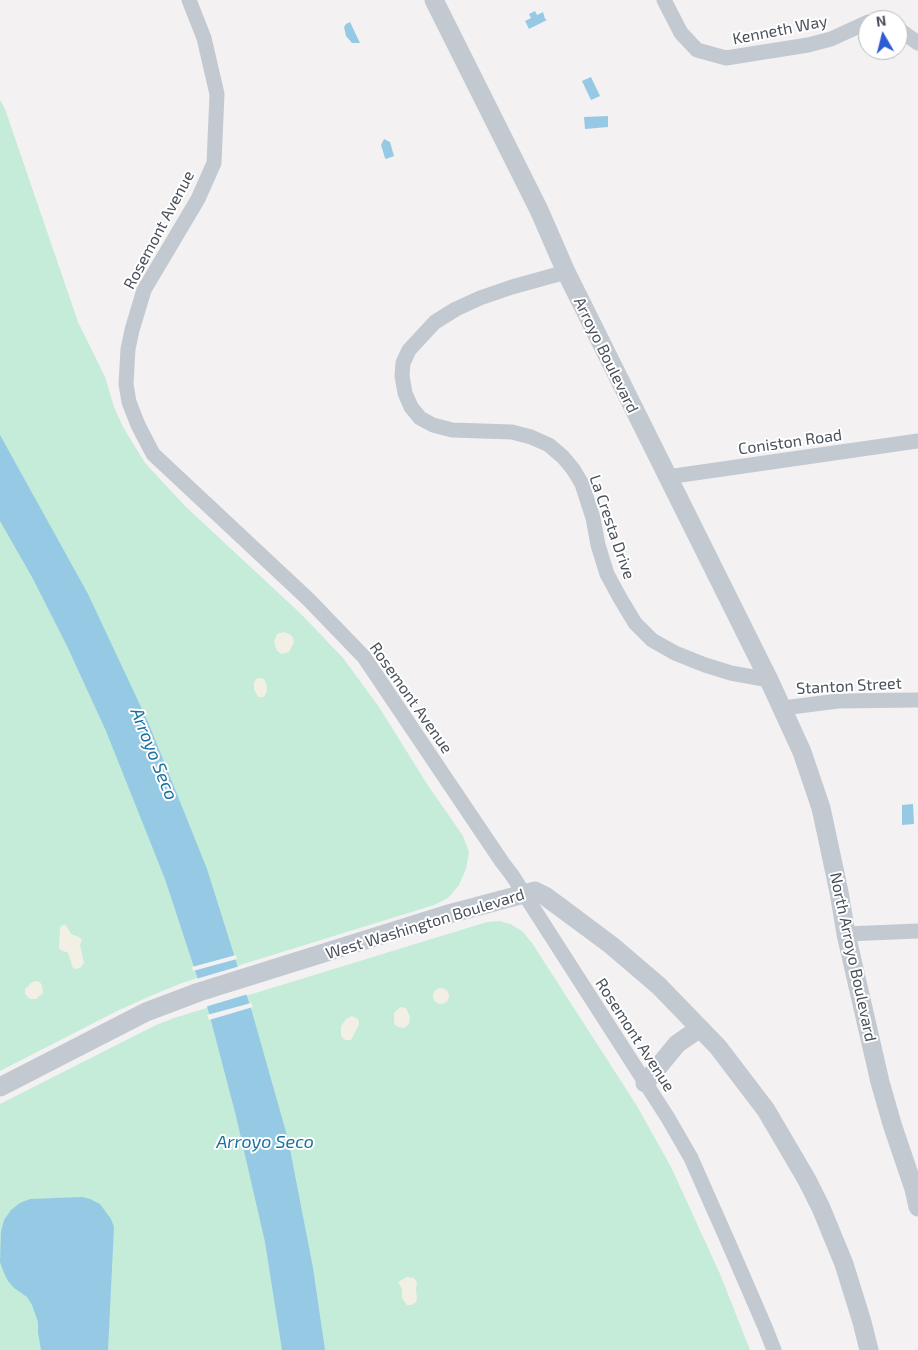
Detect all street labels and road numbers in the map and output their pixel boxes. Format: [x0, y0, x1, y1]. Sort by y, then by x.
street label: Kenneth Way [731, 11, 829, 49]
street label: Rosemont Avenue [120, 168, 198, 292]
street label: Arroyo Boulevard [570, 294, 642, 416]
street label: Coniston Road [737, 425, 843, 459]
street label: La Cresta Drive [585, 472, 639, 582]
street label: Rosemont Avenue [365, 639, 457, 757]
street label: Stanton Street [796, 674, 902, 698]
street label: North Arroyo Boulevard [826, 871, 880, 1043]
street label: West Washington Boulevard [323, 885, 527, 963]
street label: Rosemont Avenue [591, 975, 679, 1095]

